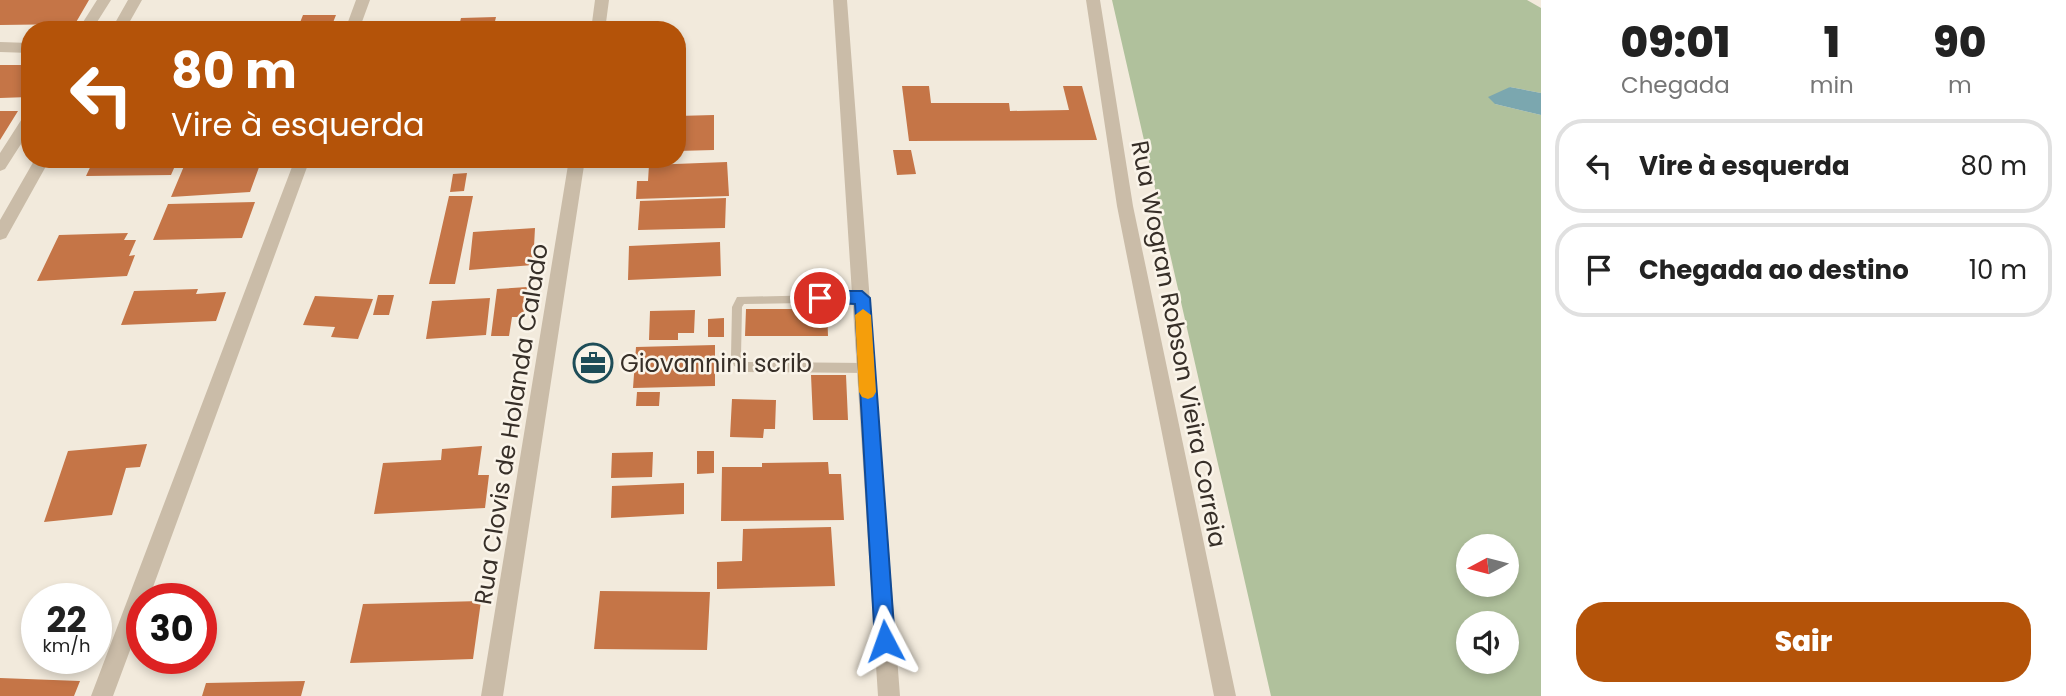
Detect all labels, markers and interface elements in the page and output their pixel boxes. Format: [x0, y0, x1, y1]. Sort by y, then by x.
text: 09:01 [1621, 13, 1730, 72]
text: 1 [1824, 13, 1840, 72]
text: 90 [1933, 13, 1986, 72]
text: 80 m [171, 37, 297, 105]
icon: left [56, 49, 147, 140]
text: Chegada [1621, 69, 1730, 101]
text: min [1810, 69, 1854, 101]
text: m [1948, 69, 1972, 101]
text: Vire à esquerda [171, 102, 425, 147]
street label: Rua Wogran Robson Vieira Correia [1123, 138, 1235, 550]
icon: left [1580, 147, 1618, 185]
text: Vire à esquerda [1639, 148, 1850, 184]
text: 80 m [1961, 148, 2027, 184]
street label: Rua Clovis de Holanda Calado [466, 241, 556, 607]
icon: arrive [1580, 251, 1618, 289]
text: Chegada ao destino [1639, 252, 1909, 288]
text: 10 m [1969, 252, 2027, 288]
pin [790, 268, 850, 328]
icon: arrive [801, 279, 839, 317]
office icon: Giovannini scrib [572, 342, 614, 384]
place label: Giovannini scrib [620, 347, 812, 380]
north arrow [1456, 534, 1519, 597]
map controls [1456, 534, 1519, 674]
speed limit sign: 30 [126, 583, 217, 674]
text: 22 [47, 595, 86, 644]
button: Sair [1576, 602, 2031, 682]
position arrow [848, 604, 922, 678]
button: sound [1456, 611, 1519, 674]
text: km/h [43, 633, 90, 658]

